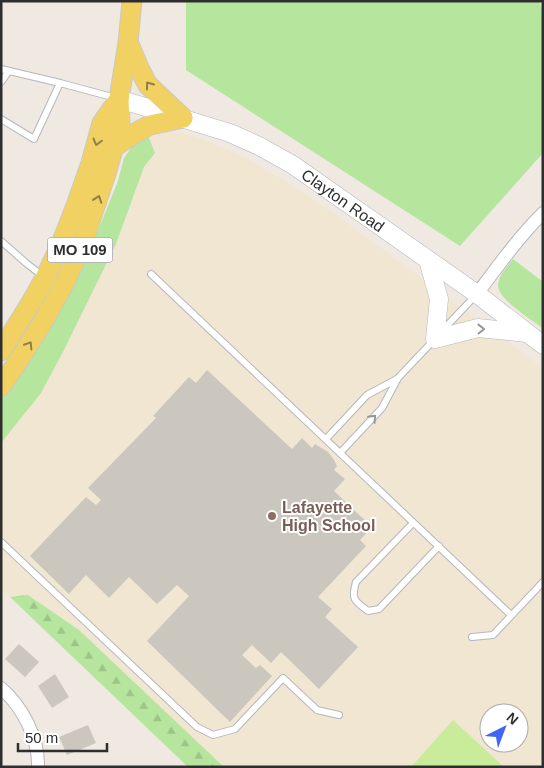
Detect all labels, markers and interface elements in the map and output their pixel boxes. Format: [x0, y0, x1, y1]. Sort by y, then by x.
one-way arrow [147, 82, 155, 91]
one-way arrow [92, 137, 102, 145]
street label: Clayton Road [298, 166, 387, 235]
one-way arrow [92, 195, 102, 204]
road number: MO 109 [48, 238, 112, 262]
one-way arrow [478, 324, 486, 334]
one-way arrow [22, 342, 32, 351]
one-way arrow [367, 415, 376, 424]
place label: Lafayette High School [282, 499, 375, 534]
marker: Lafayette High School [266, 510, 278, 522]
north arrow [479, 703, 529, 753]
text: N [504, 709, 522, 728]
scale bar [18, 720, 106, 752]
text: 50 m [25, 729, 58, 746]

